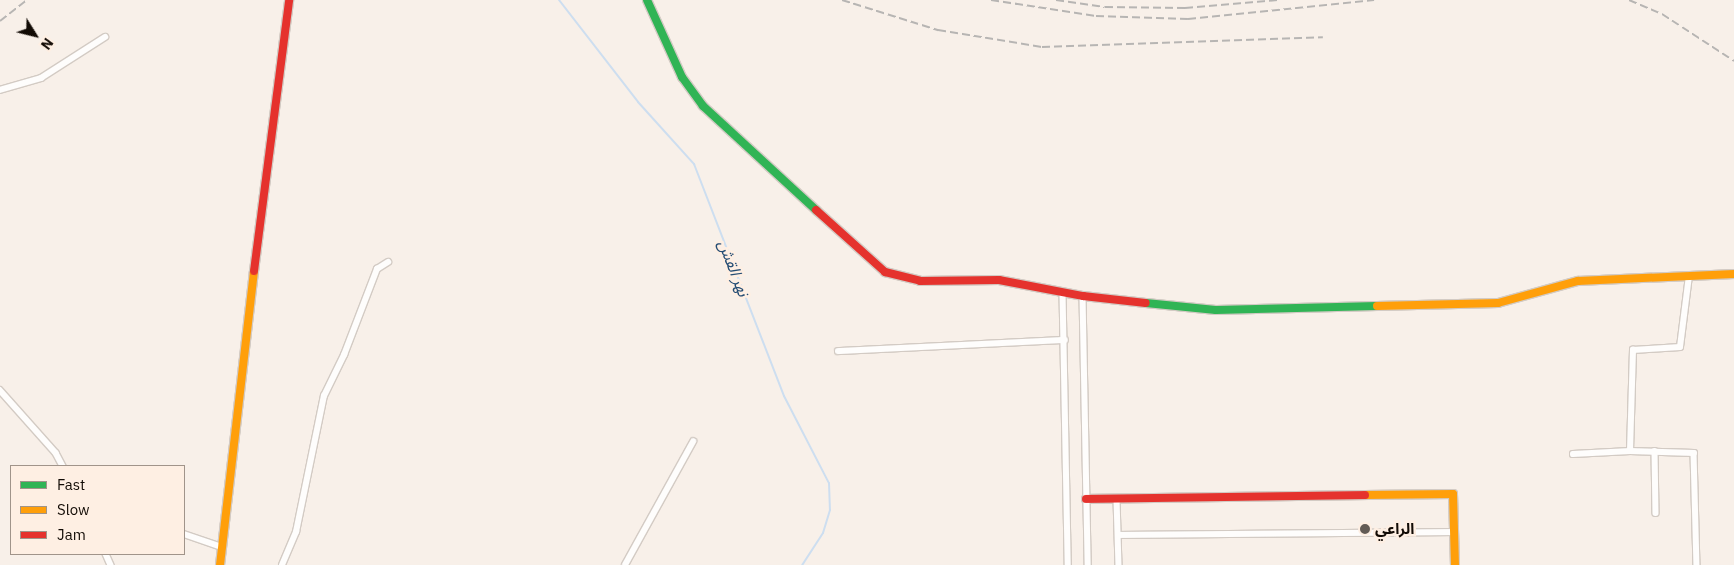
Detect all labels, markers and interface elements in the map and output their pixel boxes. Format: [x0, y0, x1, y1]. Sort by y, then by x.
north arrow [10, 10, 60, 60]
text: N [37, 34, 57, 53]
water label: نهر القش [715, 237, 753, 299]
legend [10, 465, 185, 555]
text: Fast [57, 475, 85, 494]
text: Slow [57, 500, 90, 519]
place label: الراعي [1375, 520, 1414, 538]
marker: الراعي [1359, 523, 1371, 535]
text: Jam [57, 525, 86, 544]

